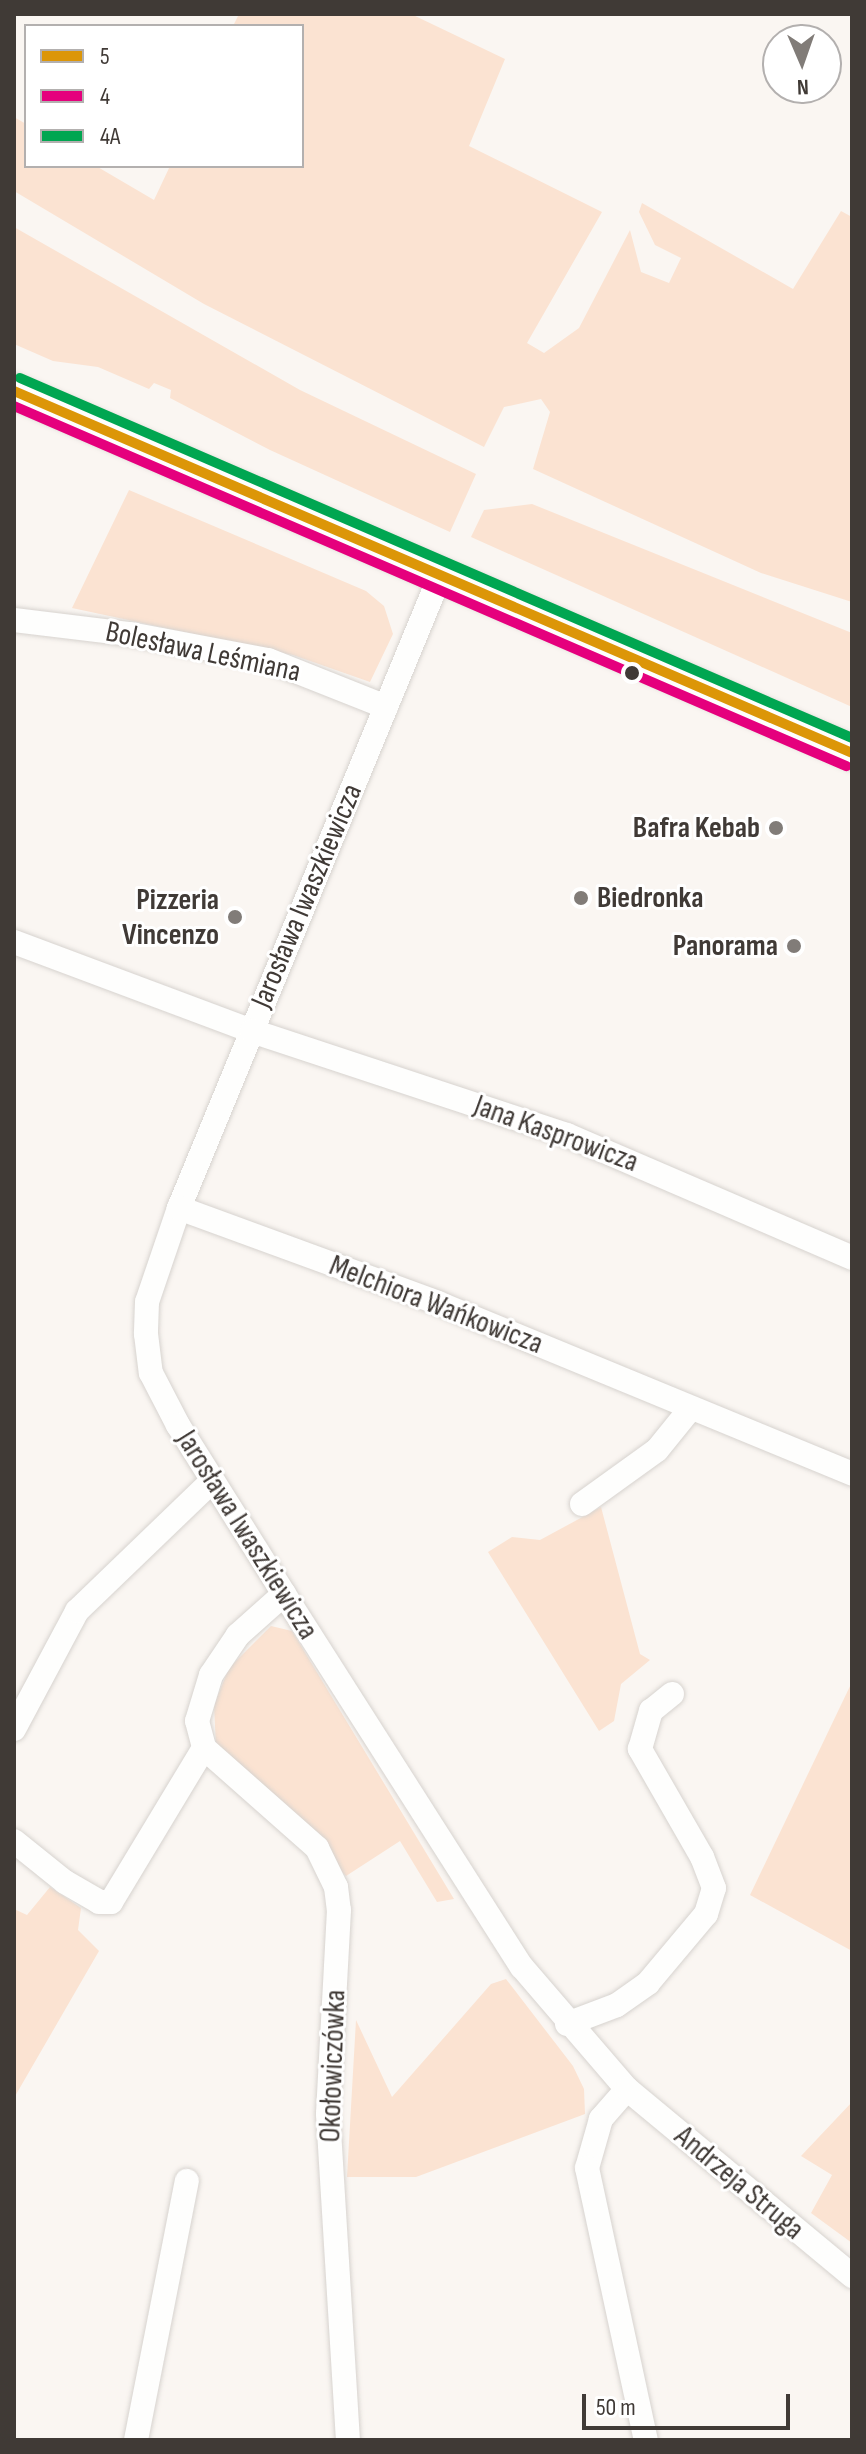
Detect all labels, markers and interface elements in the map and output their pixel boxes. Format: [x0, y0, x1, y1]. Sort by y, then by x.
legend [24, 24, 304, 168]
north arrow [762, 24, 842, 104]
text: 5 [100, 42, 110, 71]
text: N [796, 73, 809, 100]
text: 4 [100, 82, 110, 111]
text: 4A [100, 122, 120, 151]
street label: Bolesława Leśmiana [102, 614, 304, 690]
unlabelled marker [624, 665, 640, 681]
street label: Jarosława Iwaszkiewicza [244, 779, 370, 1013]
place label: Bafra Kebab [633, 810, 760, 846]
marker: Bafra Kebab [767, 819, 785, 837]
place label: Biedronka [597, 880, 703, 916]
place label: Pizzeria Vincenzo [122, 882, 219, 952]
marker: Biedronka [572, 889, 590, 907]
marker: Pizzeria Vincenzo [226, 908, 244, 926]
place label: Panorama [673, 928, 778, 964]
marker: Panorama [785, 937, 803, 955]
street label: Jana Kasprowicza [469, 1088, 643, 1180]
street label: Melchiora Wańkowicza [324, 1248, 548, 1362]
street label: Jarosława Iwaszkiewicza [168, 1424, 326, 1646]
street label: Okołowiczówka [312, 1989, 354, 2143]
street label: Andrzeja Struga [667, 2119, 811, 2247]
scale bar [586, 2378, 794, 2428]
text: 50 m [596, 2393, 636, 2422]

